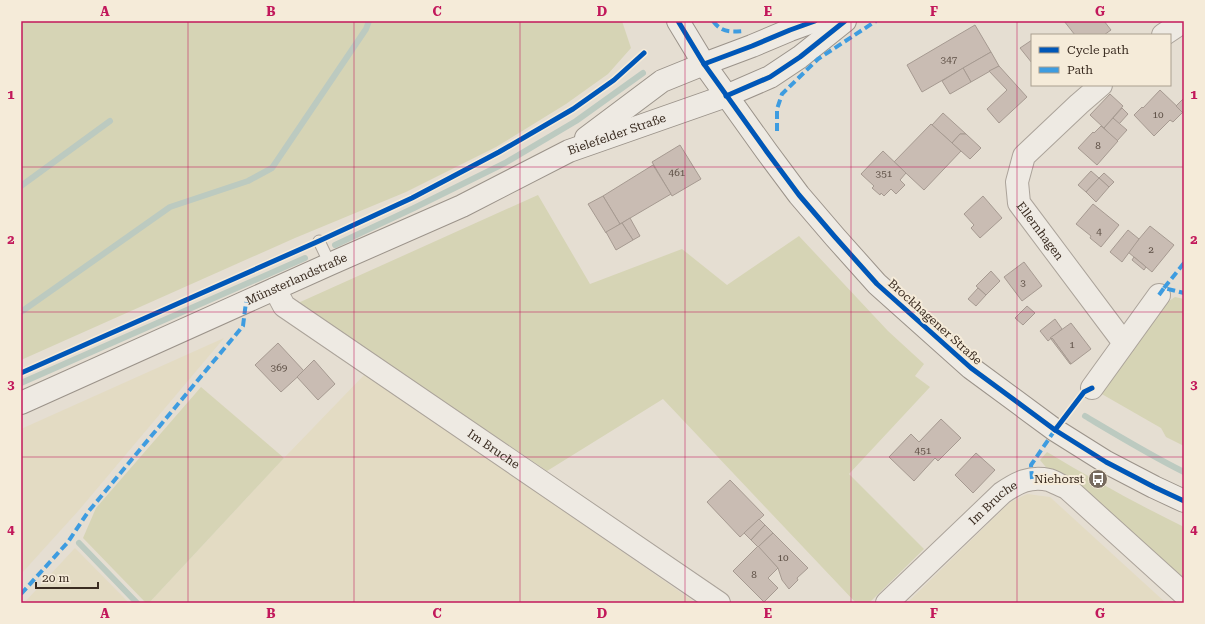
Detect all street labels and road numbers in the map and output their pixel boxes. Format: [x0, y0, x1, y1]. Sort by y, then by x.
street label: Bielefelder Straße [566, 110, 668, 158]
street label: Ellernhagen [1014, 199, 1067, 263]
street label: Münsterlandstraße [244, 250, 350, 308]
street label: Brockhagener Straße [885, 276, 985, 368]
street label: Im Bruche [465, 426, 523, 472]
street label: Im Bruche [966, 478, 1020, 528]

